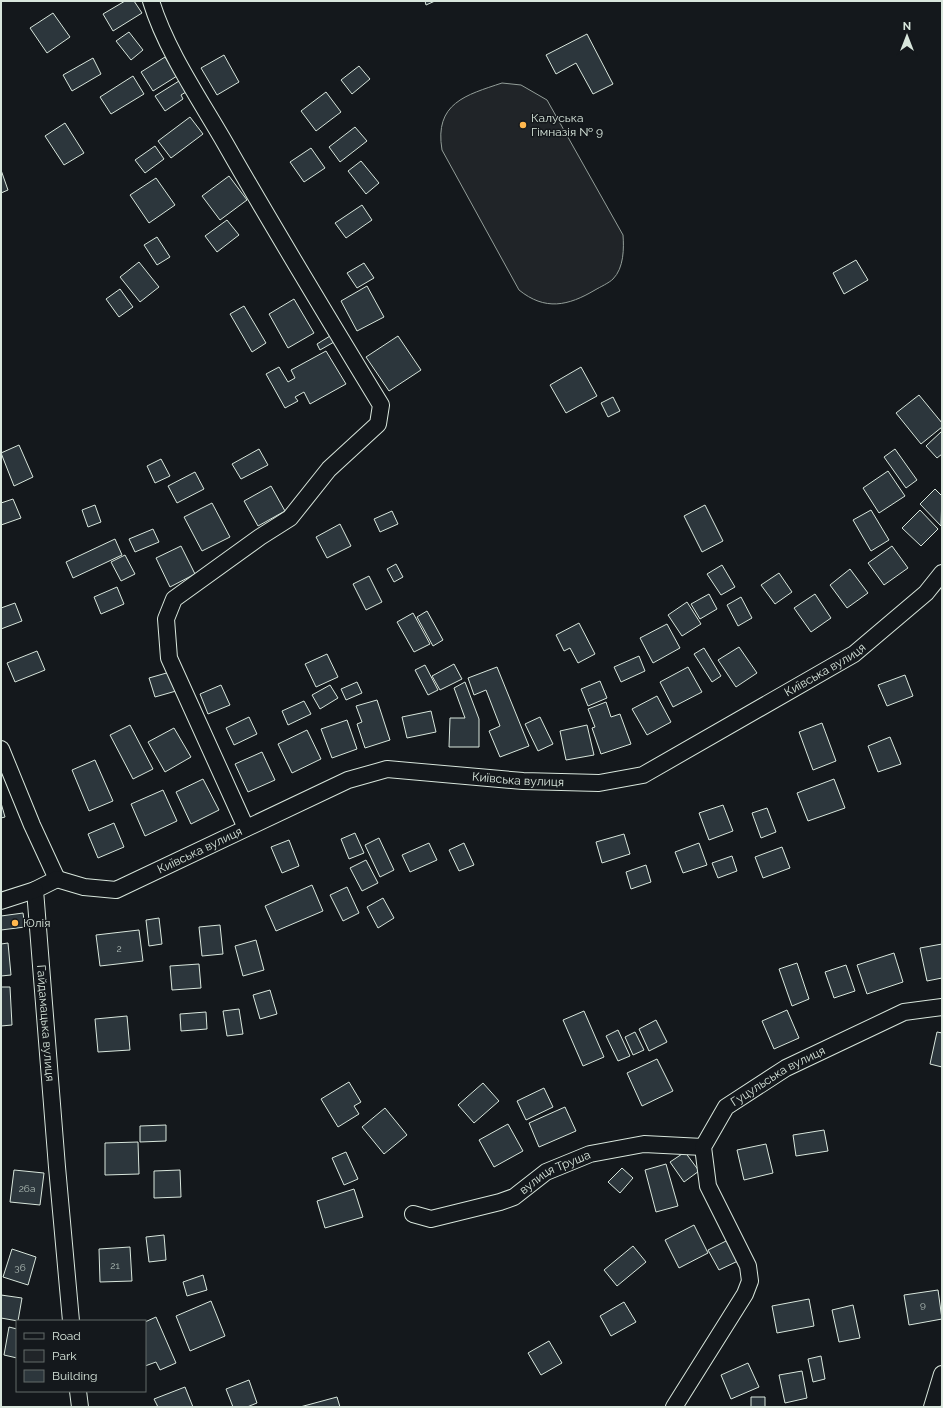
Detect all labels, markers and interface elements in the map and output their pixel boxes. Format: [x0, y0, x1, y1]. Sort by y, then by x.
north arrow [887, 16, 927, 56]
text: N [903, 20, 911, 33]
place label: Калуська Гімназія № 9 [531, 111, 603, 139]
marker: Калуська Гімназія № 9 [518, 120, 528, 130]
street label: Київська вулиця [782, 640, 868, 699]
street label: Київська вулиця [471, 770, 564, 789]
street label: Київська вулиця [155, 824, 244, 876]
place label: Юлія [23, 916, 50, 930]
marker: Юлія [10, 918, 20, 928]
house number: 2 [116, 943, 122, 954]
street label: Гайдамацька вулиця [34, 964, 57, 1082]
street label: Гуцульська вулиця [728, 1043, 828, 1109]
street label: вулиця Труша [517, 1148, 592, 1197]
house number: 26а [19, 1183, 35, 1194]
house number: 21 [110, 1260, 120, 1271]
house number: 36 [14, 1262, 26, 1273]
house number: 9 [920, 1299, 926, 1310]
legend [16, 1320, 146, 1392]
text: Road [52, 1329, 81, 1343]
text: Park [52, 1349, 77, 1363]
text: Building [52, 1369, 98, 1383]

